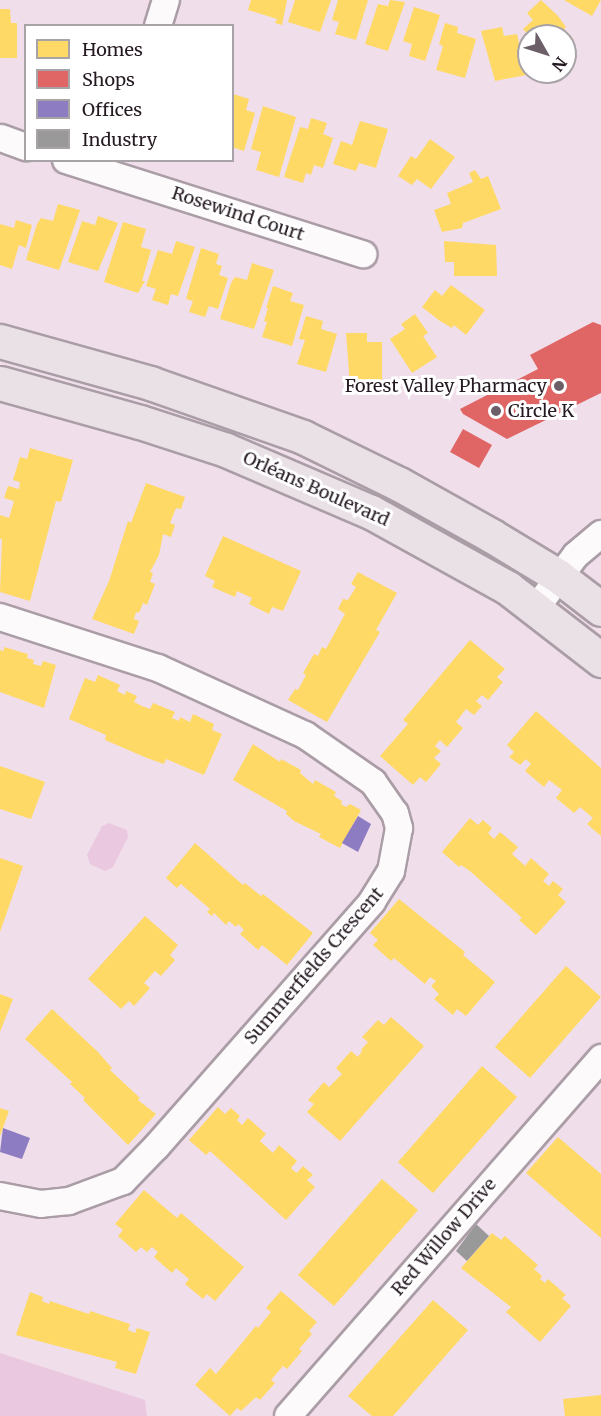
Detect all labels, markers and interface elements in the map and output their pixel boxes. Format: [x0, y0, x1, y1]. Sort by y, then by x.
legend [24, 24, 234, 162]
north arrow [517, 24, 577, 84]
text: Homes [82, 38, 143, 61]
text: N [548, 53, 571, 75]
text: Shops [82, 68, 135, 91]
text: Offices [82, 98, 142, 121]
text: Industry [82, 128, 157, 151]
street label: Rosewind Court [169, 182, 307, 246]
place label: Forest Valley Pharmacy [345, 375, 547, 397]
marker: Forest Valley Pharmacy [552, 379, 566, 393]
place label: Circle K [508, 400, 574, 422]
marker: Circle K [489, 404, 503, 418]
street label: Orléans Boulevard [240, 447, 392, 531]
street label: Summerfields Crescent [240, 883, 388, 1049]
street label: Red Willow Drive [387, 1174, 501, 1300]

